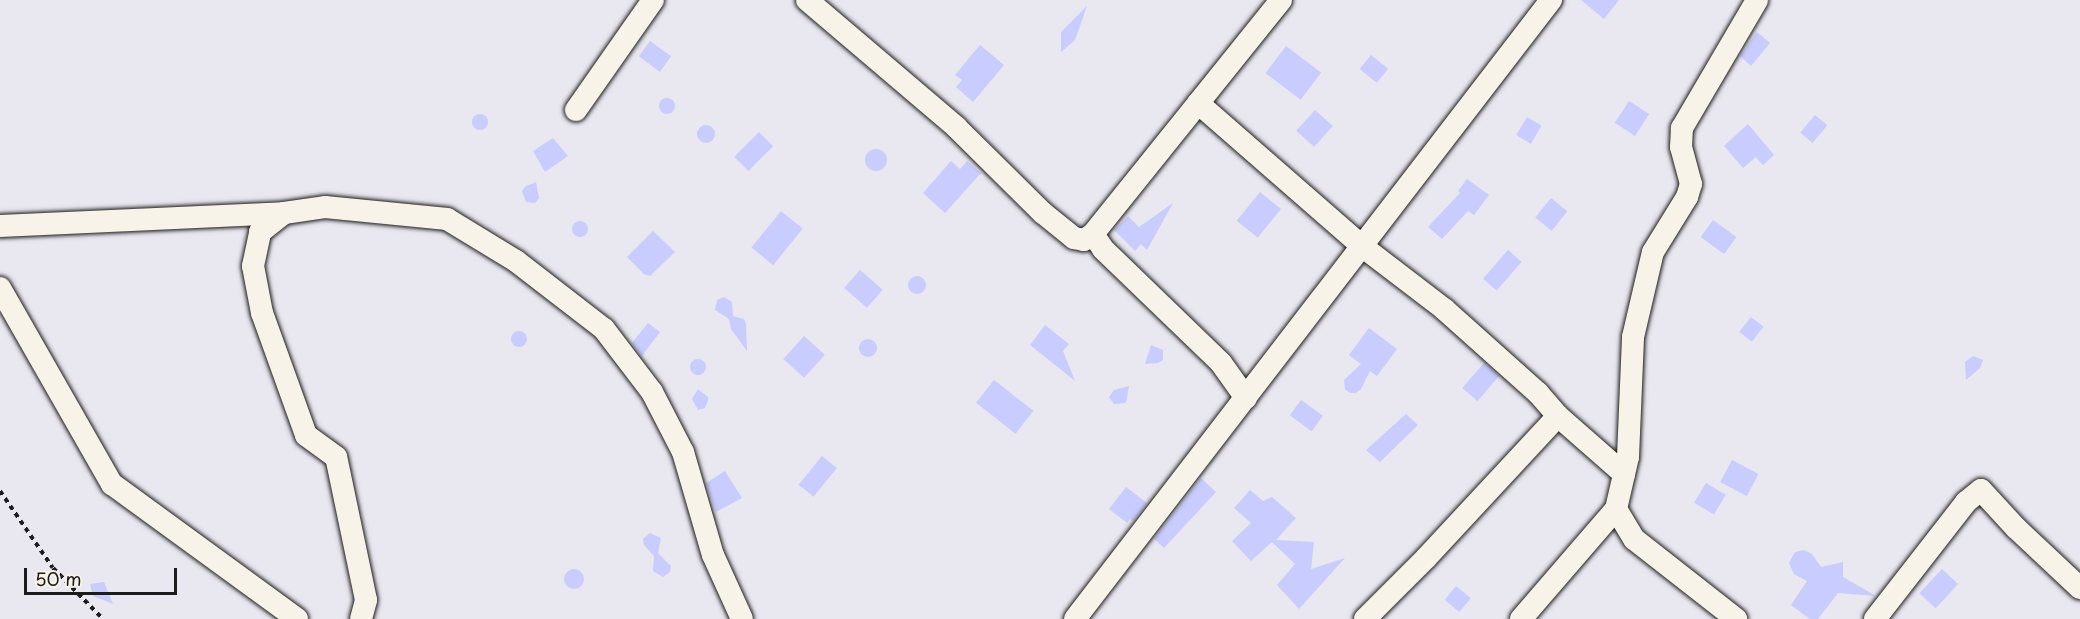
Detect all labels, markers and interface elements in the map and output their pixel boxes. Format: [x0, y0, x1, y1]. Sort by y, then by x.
scale bar [27, 556, 180, 594]
text: 50 m [35, 565, 82, 592]

